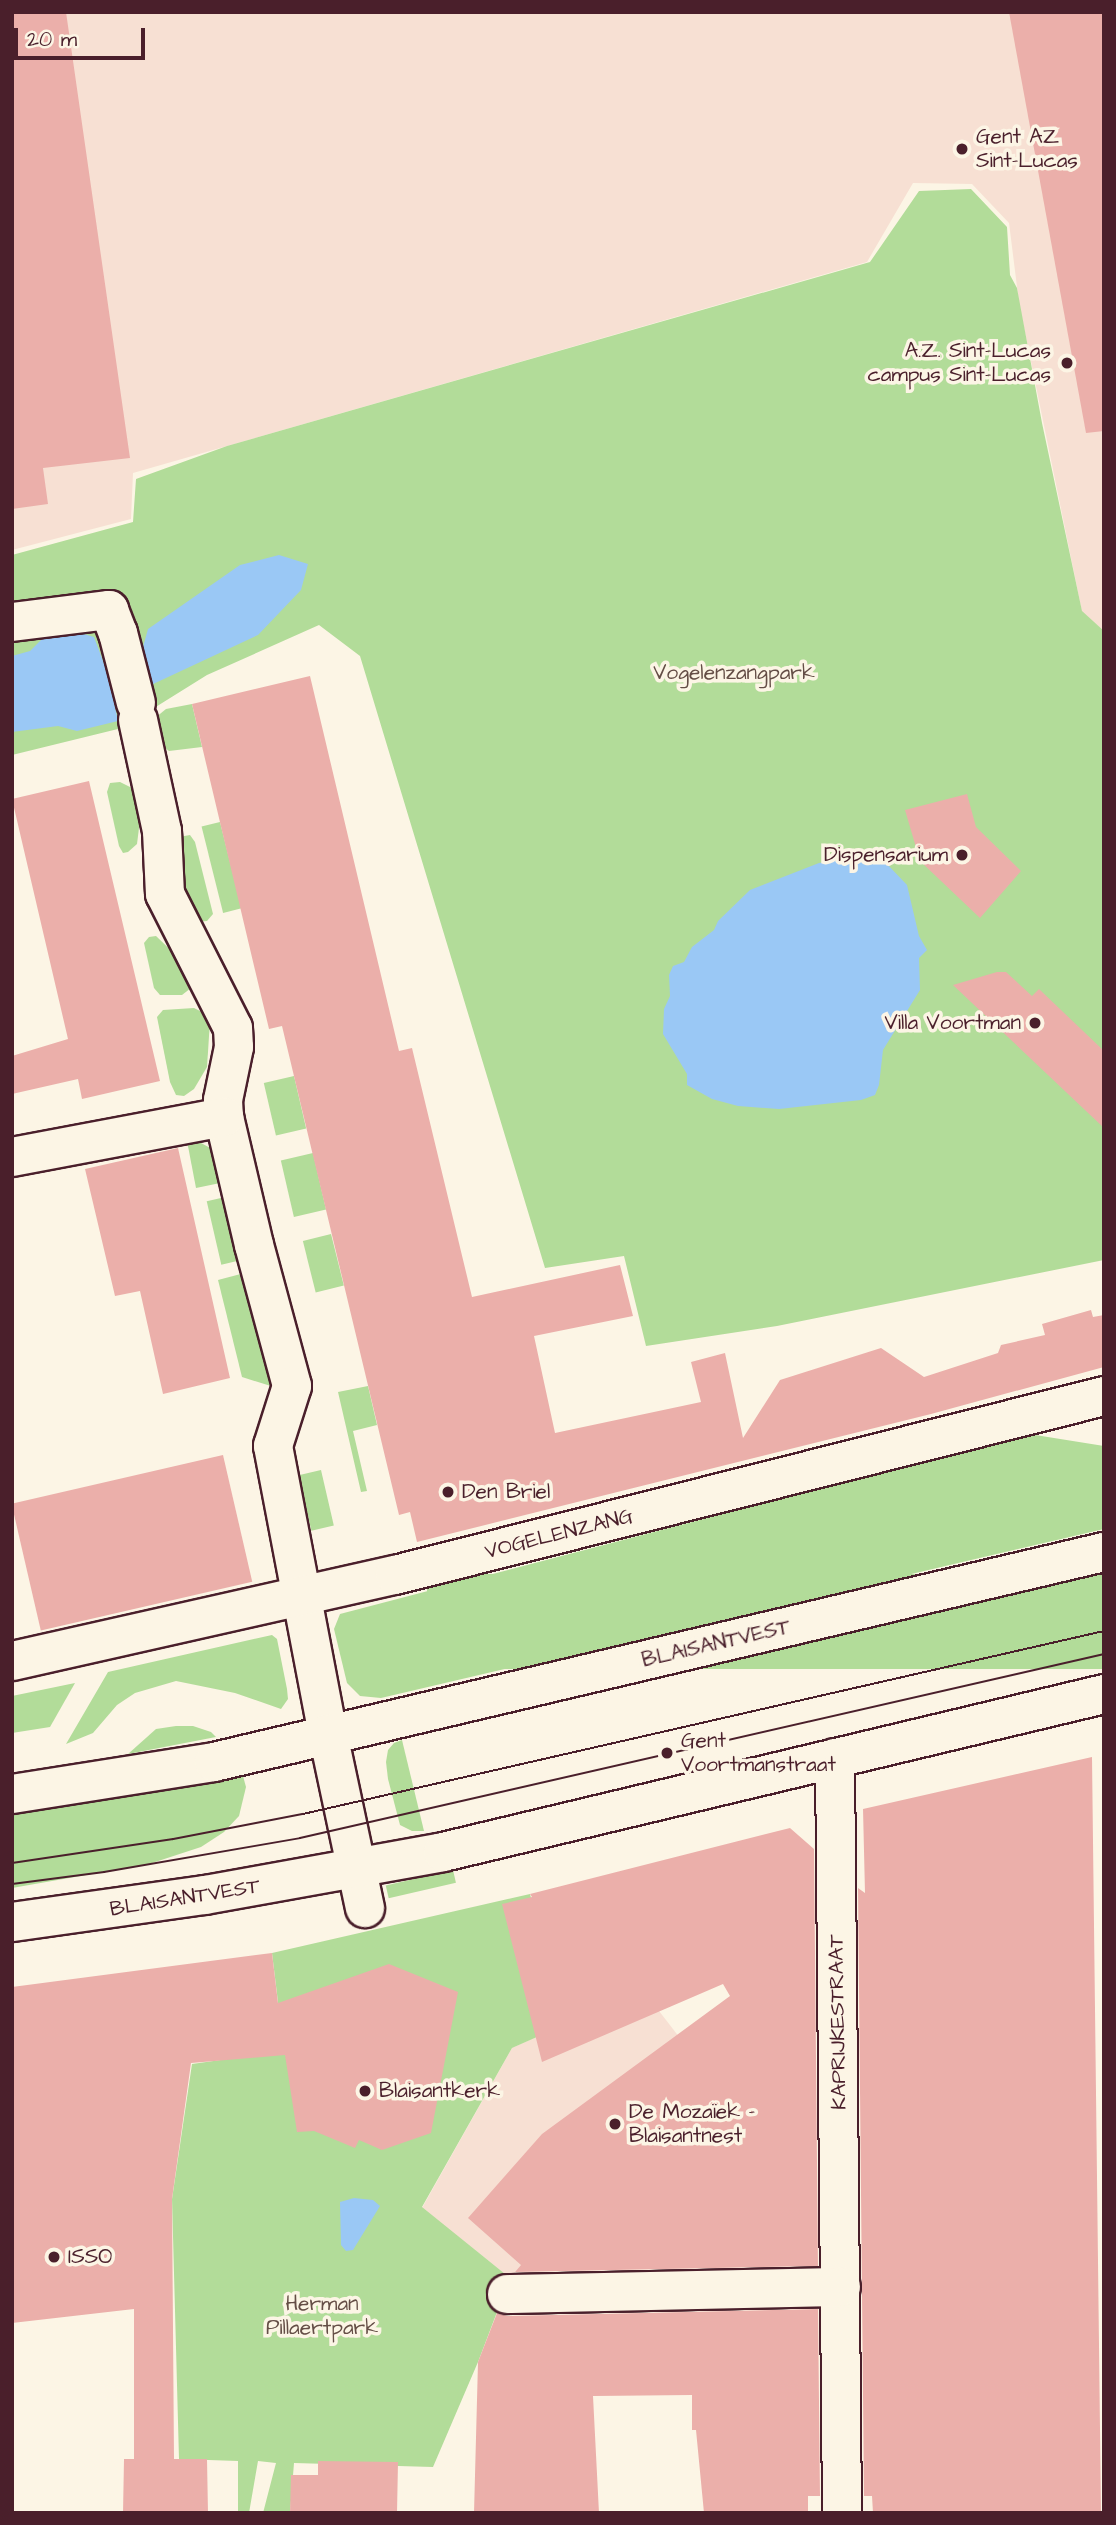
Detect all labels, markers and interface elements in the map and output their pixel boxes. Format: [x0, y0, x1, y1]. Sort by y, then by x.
scale bar [18, 14, 149, 58]
text: 20 m [27, 25, 77, 54]
place label: Gent AZ Sint-Lucas [976, 124, 1078, 174]
marker: Gent AZ Sint-Lucas [954, 141, 970, 157]
place label: A.Z. Sint-Lucas campus Sint-Lucas [867, 338, 1051, 388]
marker: A.Z. Sint-Lucas campus Sint-Lucas [1057, 353, 1077, 373]
park label: Vogelenzangpark [653, 660, 815, 686]
place label: Dispensarium [824, 842, 948, 868]
marker: Dispensarium [954, 847, 970, 863]
place label: Villa Voortman [885, 1010, 1021, 1036]
marker: Villa Voortman [1027, 1015, 1043, 1031]
place label: Den Briel [462, 1479, 550, 1505]
marker: Den Briel [440, 1484, 456, 1500]
street label: VOGELENZANG [482, 1503, 636, 1565]
street label: BLAISANTVEST [639, 1615, 793, 1673]
place label: Gent Voortmanstraat [681, 1728, 836, 1778]
marker: Gent Voortmanstraat [659, 1745, 675, 1761]
street label: BLAISANTVEST [108, 1874, 262, 1922]
street label: KAPRIJKESTRAAT [824, 1934, 852, 2110]
place label: Blaisantkerk [379, 2078, 500, 2104]
marker: Blaisantkerk [357, 2083, 373, 2099]
place label: De Mozaïek - Blaisantnest [629, 2099, 755, 2149]
marker: De Mozaïek - Blaisantnest [607, 2116, 623, 2132]
place label: ISSO [68, 2244, 112, 2270]
marker: ISSO [46, 2249, 62, 2265]
park label: Herman Pillaertpark [266, 2291, 378, 2341]

